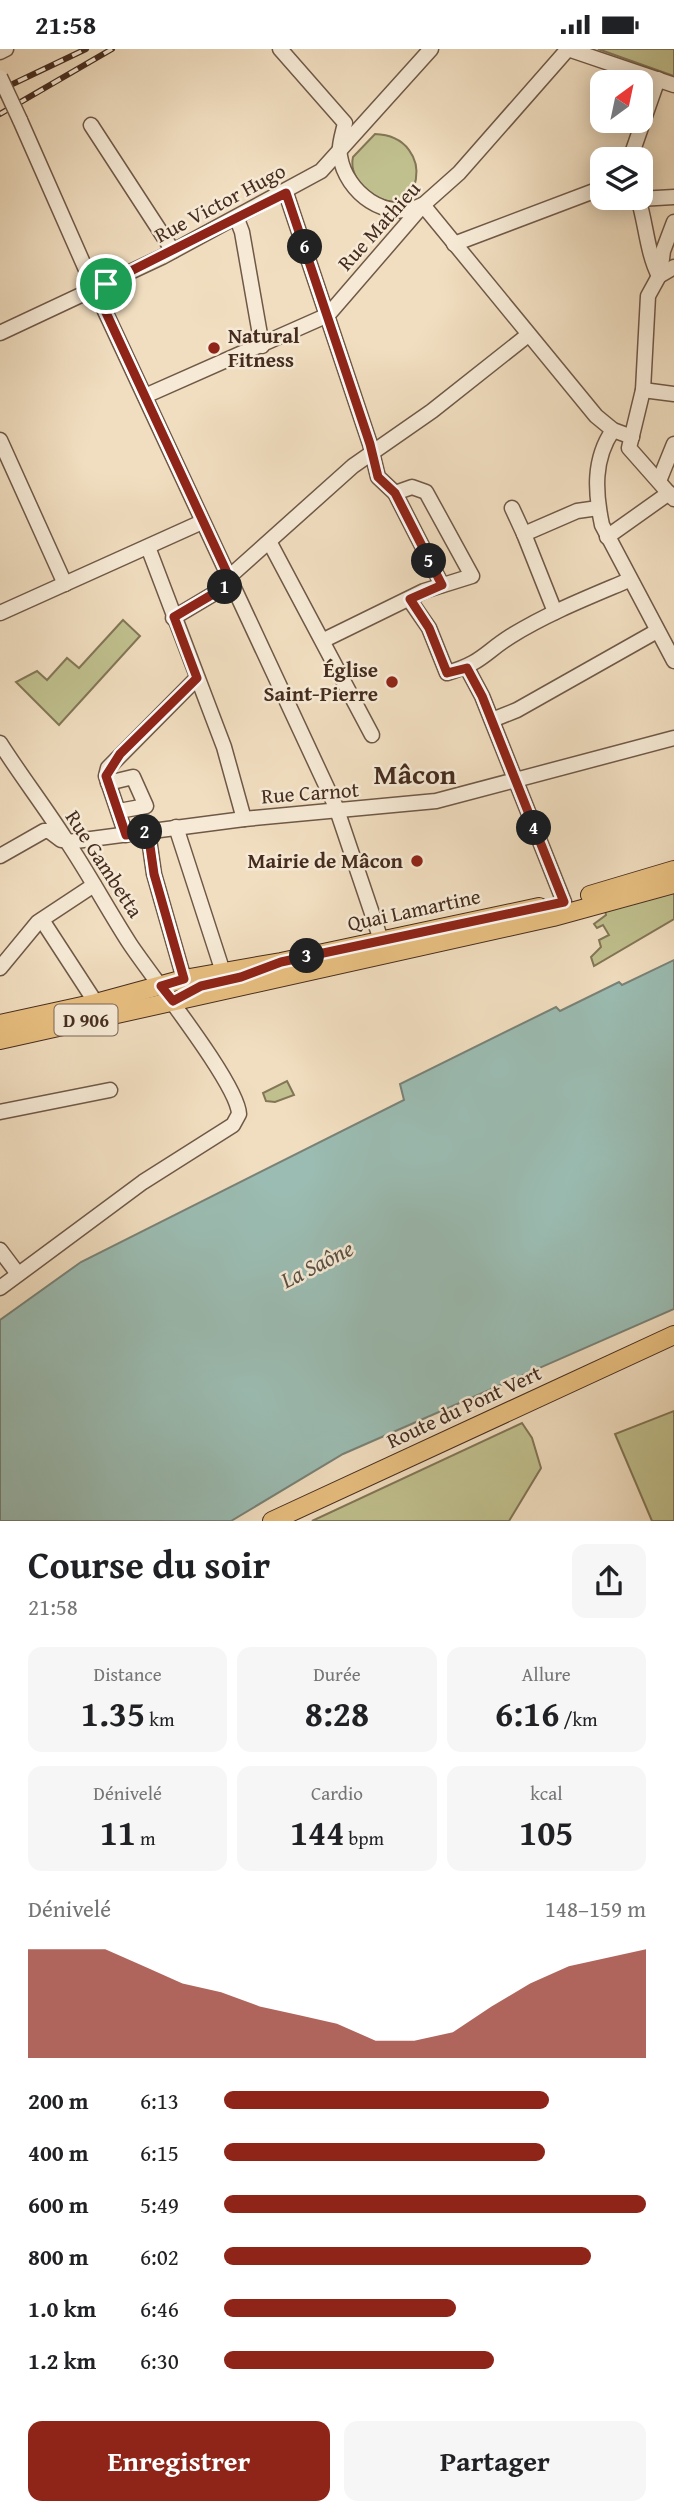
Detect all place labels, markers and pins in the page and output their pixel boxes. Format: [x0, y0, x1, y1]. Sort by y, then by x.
pin: 6 [288, 229, 322, 265]
pin [76, 254, 136, 314]
place label: Natural Fitness [228, 320, 300, 375]
marker: Natural Fitness [206, 340, 222, 356]
pin: 5 [412, 543, 446, 579]
pin: 1 [208, 569, 243, 605]
place label: Église Saint-Pierre [263, 654, 378, 709]
marker: Église Saint-Pierre [384, 674, 400, 690]
pin: 4 [516, 811, 552, 845]
pin: 2 [128, 815, 162, 849]
place label: Mairie de Mâcon [247, 845, 404, 876]
marker: Mairie de Mâcon [409, 853, 425, 869]
pin: 3 [290, 939, 324, 974]

